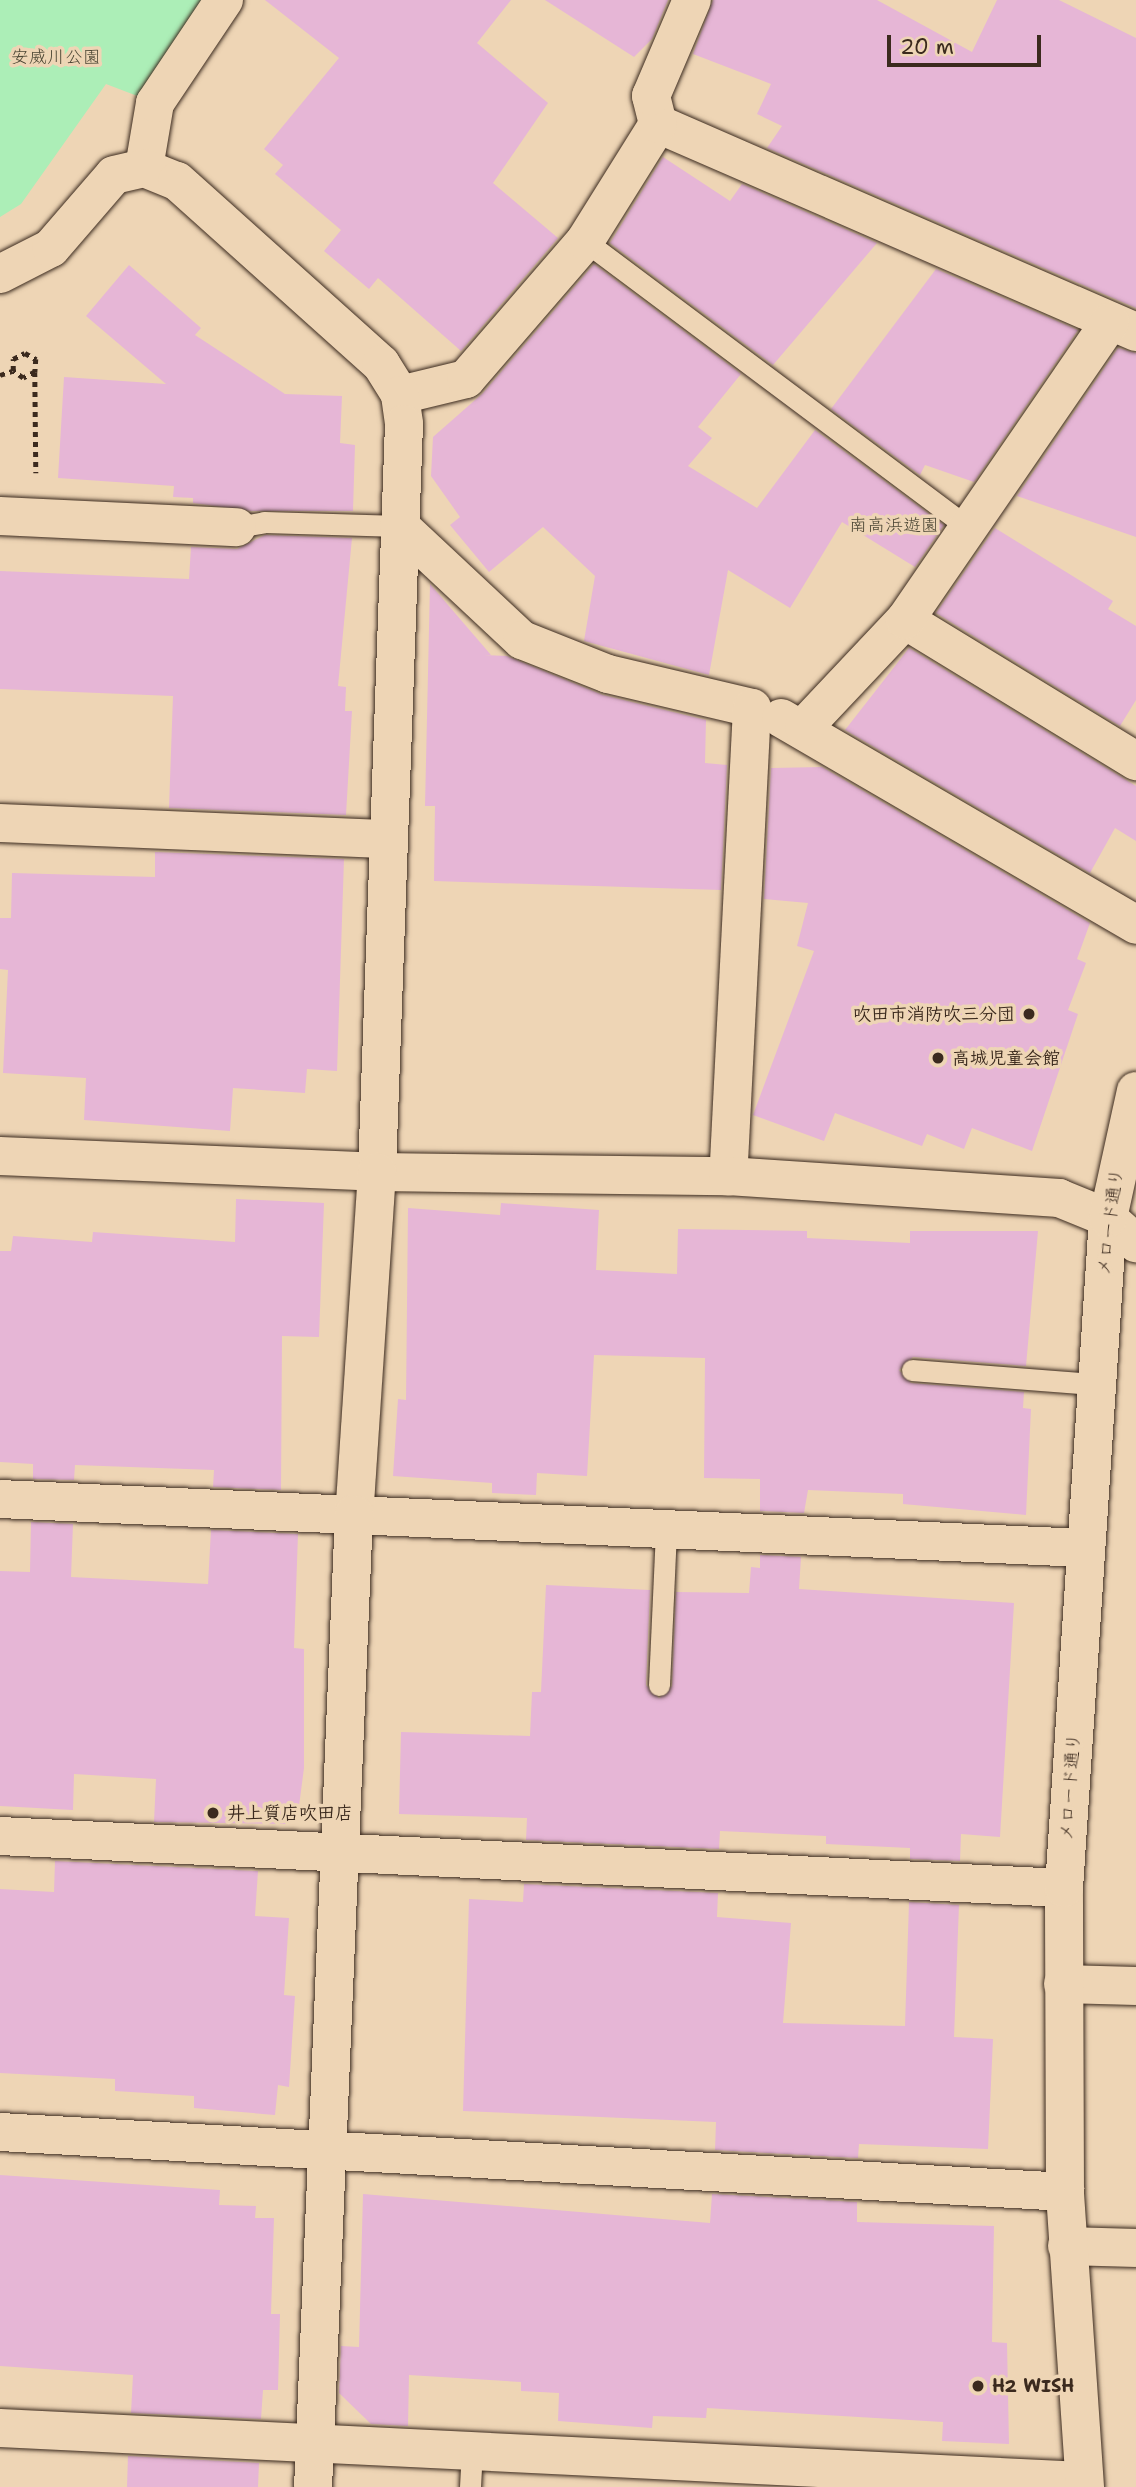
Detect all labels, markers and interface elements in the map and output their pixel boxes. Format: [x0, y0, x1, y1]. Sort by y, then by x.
scale bar [891, 21, 1045, 65]
text: 20 m [900, 33, 954, 61]
park label: 安威川公園 [11, 46, 101, 68]
park label: 南高浜遊園 [849, 514, 939, 536]
place label: 吹田市消防吹三分団 [853, 1003, 1015, 1025]
marker: 吹田市消防吹三分団 [1021, 1006, 1037, 1022]
place label: 高城児童会館 [952, 1047, 1060, 1069]
marker: 高城児童会館 [930, 1050, 946, 1066]
street label: メロード通り [1093, 1167, 1127, 1277]
street label: メロード通り [1055, 1732, 1085, 1842]
place label: 井上質店吹田店 [227, 1802, 353, 1824]
marker: 井上質店吹田店 [205, 1805, 221, 1821]
place label: H2 WISH [992, 2375, 1074, 2397]
marker: H2 WISH [970, 2378, 986, 2394]

